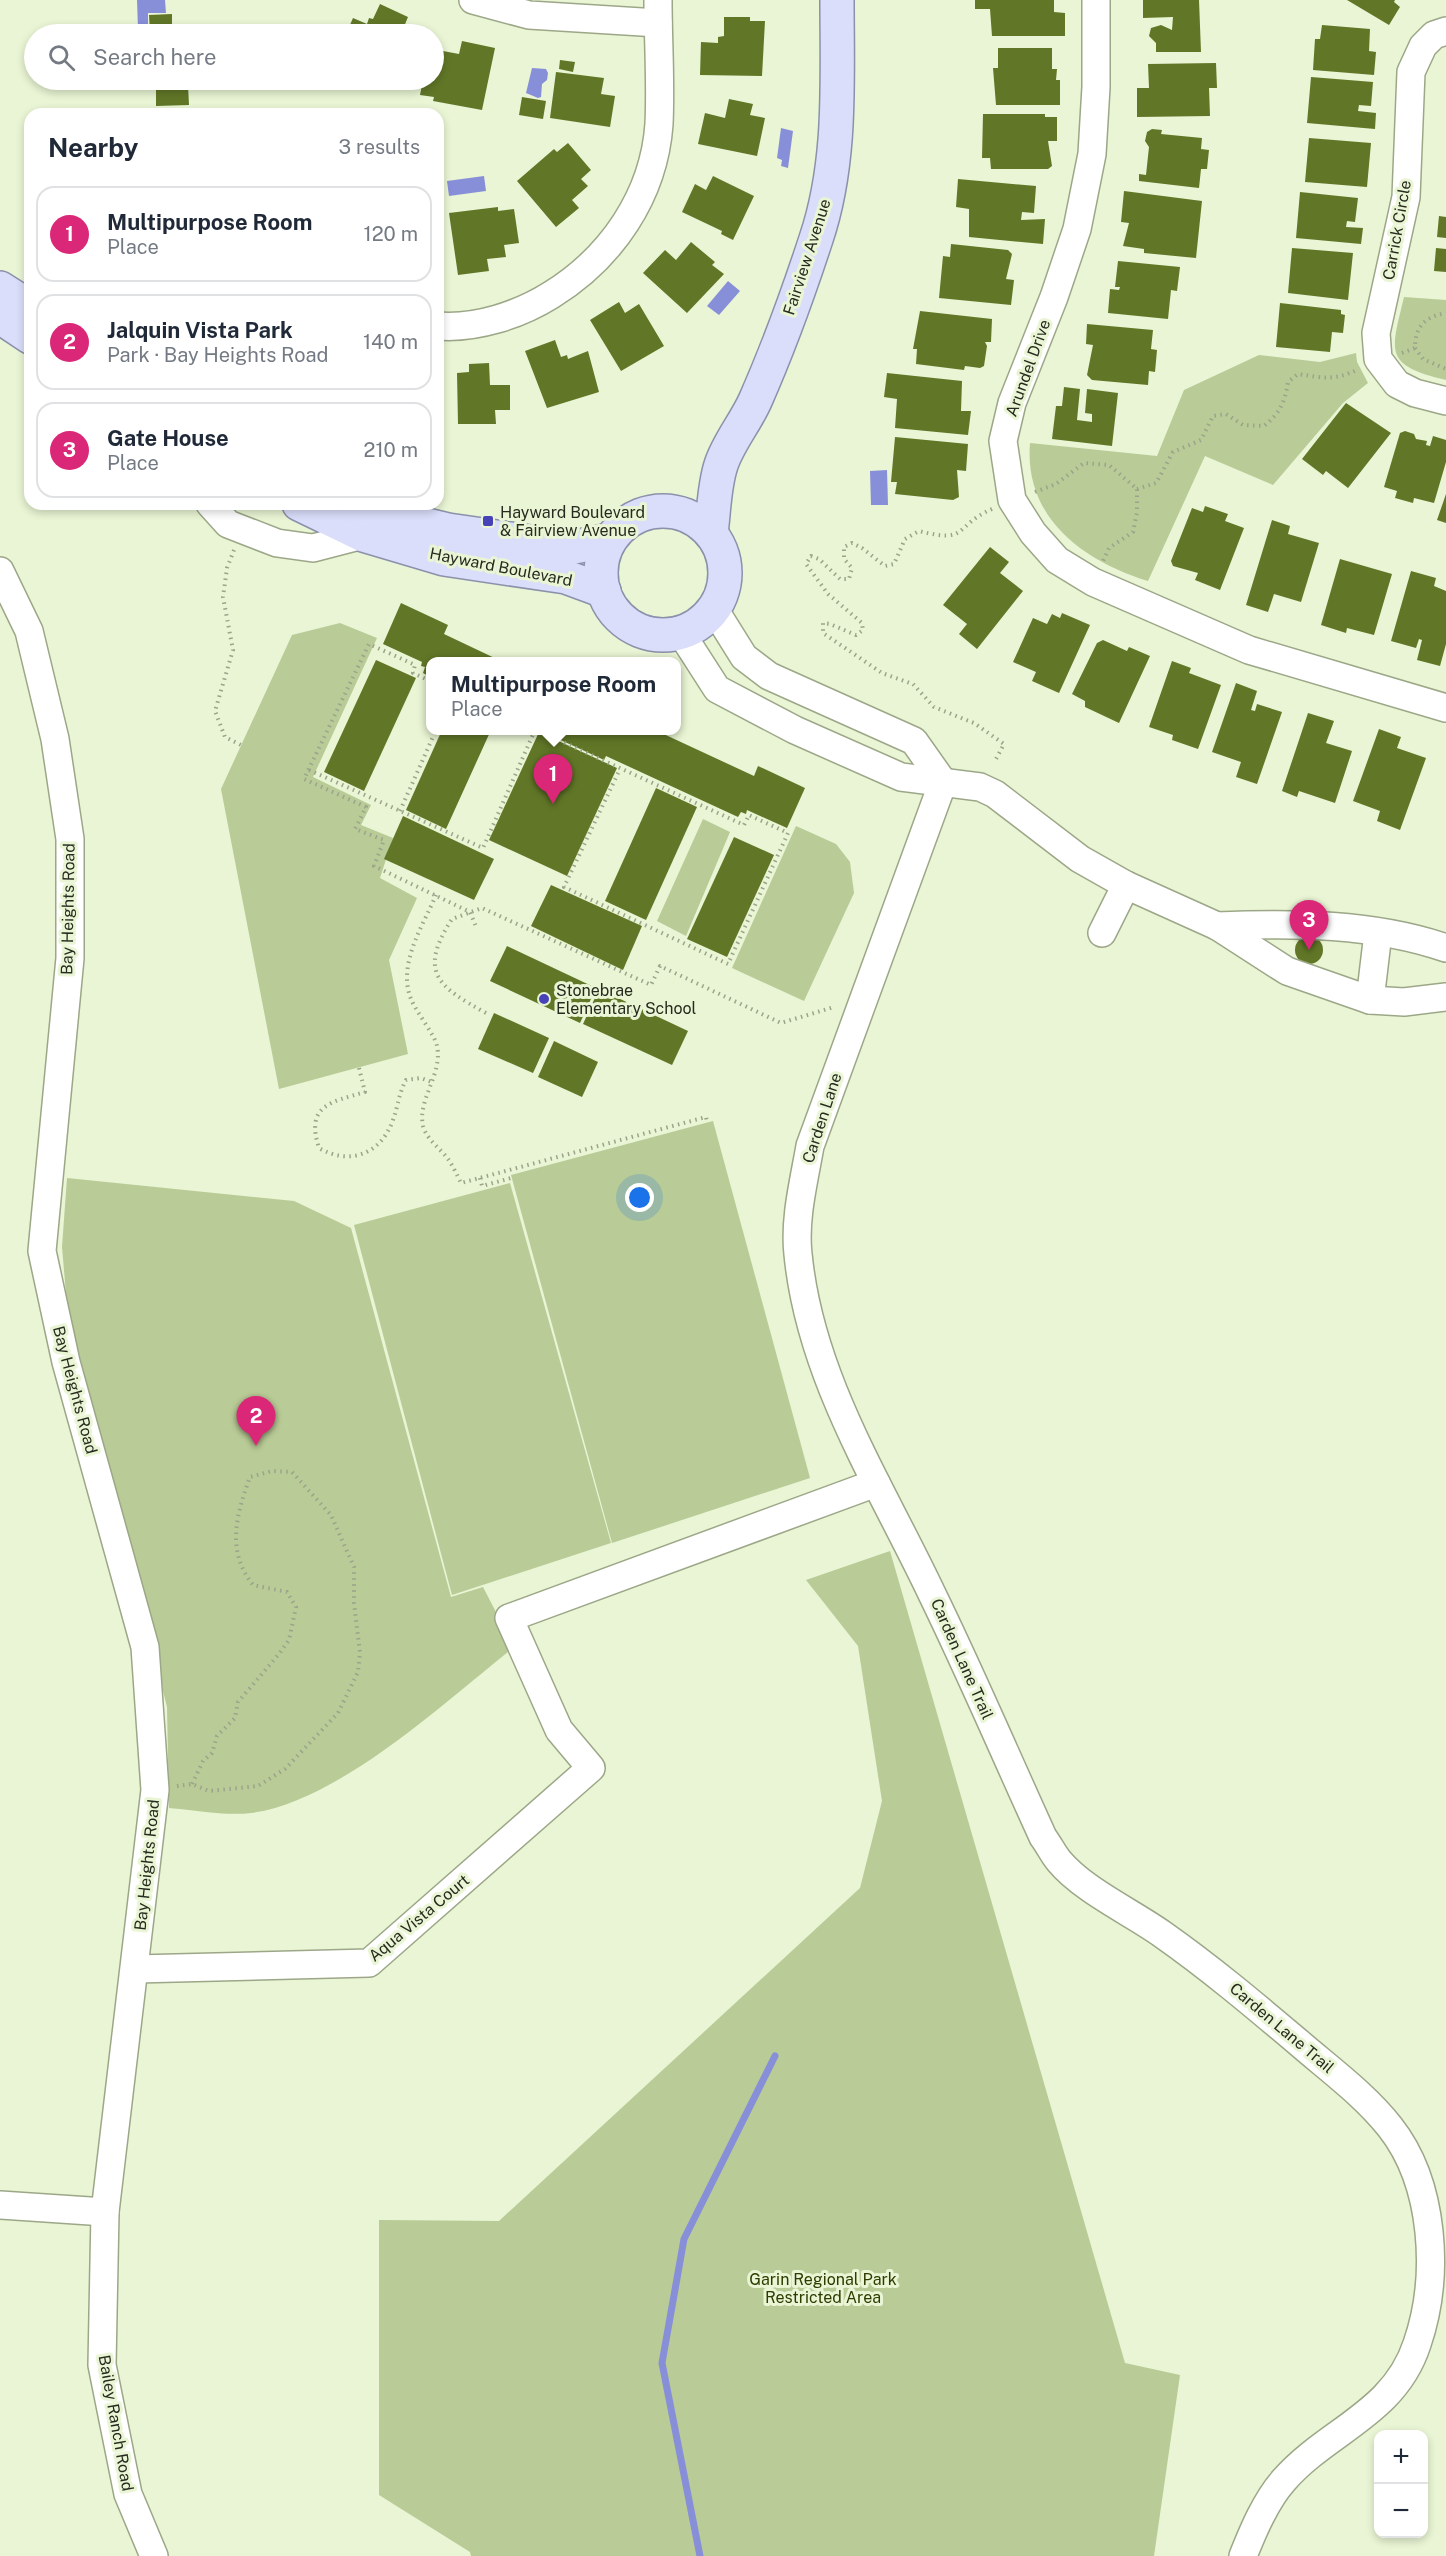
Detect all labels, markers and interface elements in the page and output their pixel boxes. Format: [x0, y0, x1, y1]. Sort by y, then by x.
search box [24, 24, 444, 90]
icon: search [45, 41, 78, 74]
text: Search here [93, 44, 217, 70]
text: Nearby [48, 132, 138, 163]
text: 3 results [339, 135, 420, 159]
street label: Carrick Circle [1379, 179, 1415, 281]
street label: Fairview Avenue [779, 197, 835, 317]
text: Multipurpose Room [107, 209, 312, 235]
text: 1 [65, 222, 74, 246]
text: 120 m [364, 222, 418, 246]
text: Place [107, 235, 159, 259]
text: Jalquin Vista Park [107, 317, 293, 343]
street label: Arundel Drive [1002, 317, 1054, 419]
text: 2 [63, 330, 76, 354]
text: 140 m [363, 330, 418, 354]
text: Park · Bay Heights Road [107, 343, 328, 367]
text: Gate House [107, 425, 229, 451]
text: 3 [63, 438, 76, 462]
text: 210 m [364, 438, 418, 462]
text: Place [107, 451, 159, 475]
place label: Hayward Boulevard & Fairview Avenue [500, 503, 645, 540]
marker: Hayward Boulevard & Fairview Avenue [481, 514, 495, 528]
street label: Hayward Boulevard [428, 544, 574, 590]
popup [426, 657, 681, 735]
text: Multipurpose Room [451, 671, 656, 697]
text: Place [451, 697, 503, 721]
pin: 1 [534, 754, 572, 804]
street label: Bay Heights Road [57, 843, 79, 975]
pin: 3 [1290, 900, 1328, 950]
place label: Stonebrae Elementary School [556, 981, 697, 1018]
marker: Stonebrae Elementary School [537, 992, 551, 1006]
street label: Carden Lane [798, 1070, 846, 1166]
your location [625, 1183, 654, 1212]
street label: Bay Heights Road [49, 1324, 101, 1456]
pin: 2 [236, 1396, 276, 1446]
street label: Carden Lane Trail [927, 1596, 997, 1722]
street label: Bay Heights Road [131, 1799, 163, 1931]
street label: Aqua Vista Court [365, 1870, 473, 1966]
street label: Carden Lane Trail [1226, 1979, 1338, 2077]
park label: Garin Regional Park Restricted Area [749, 2270, 897, 2307]
street label: Bailey Ranch Road [95, 2354, 137, 2492]
map controls [1374, 2430, 1428, 2538]
button: + [1374, 2430, 1428, 2484]
button: − [1374, 2484, 1428, 2538]

